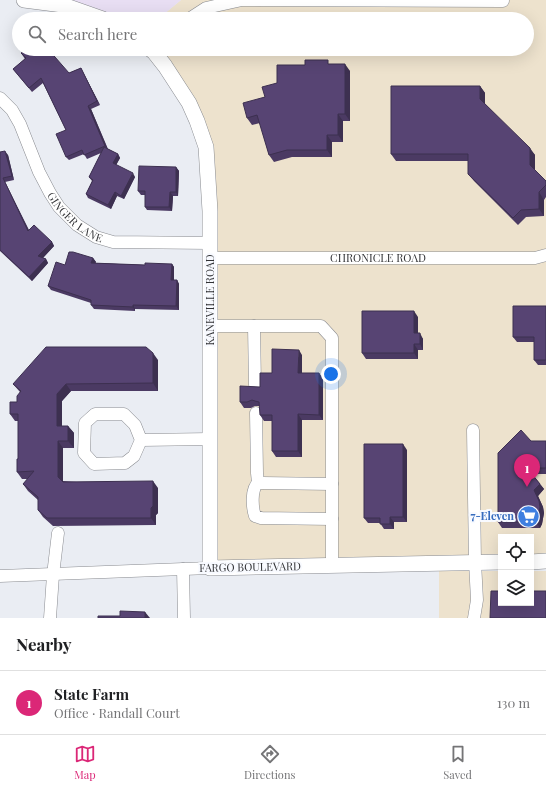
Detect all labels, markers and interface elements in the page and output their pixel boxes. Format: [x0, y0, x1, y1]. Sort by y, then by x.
search box [12, 12, 534, 56]
icon: search [26, 23, 48, 45]
text: Search here [58, 24, 137, 44]
street label: GINGER LANE [44, 189, 105, 246]
street label: CHRONICLE ROAD [330, 250, 426, 265]
street label: KANEVILLE ROAD [202, 254, 217, 346]
your location [321, 364, 341, 384]
pin: 1 [514, 454, 540, 487]
supermarket icon: 7-Eleven [516, 503, 542, 529]
place label: 7-Eleven [471, 508, 514, 523]
map controls [498, 534, 534, 606]
button: locate [498, 534, 534, 570]
street label: FARGO BOULEVARD [199, 558, 301, 575]
button: layers [498, 570, 534, 606]
text: Nearby [16, 633, 71, 655]
text: State Farm [54, 684, 129, 704]
text: 1 [27, 694, 31, 711]
text: 130 m [497, 694, 530, 711]
text: Office · Randall Court [54, 704, 180, 721]
tab: Map [74, 743, 96, 782]
tab: Directions [244, 743, 295, 782]
tab: Saved [443, 743, 472, 782]

